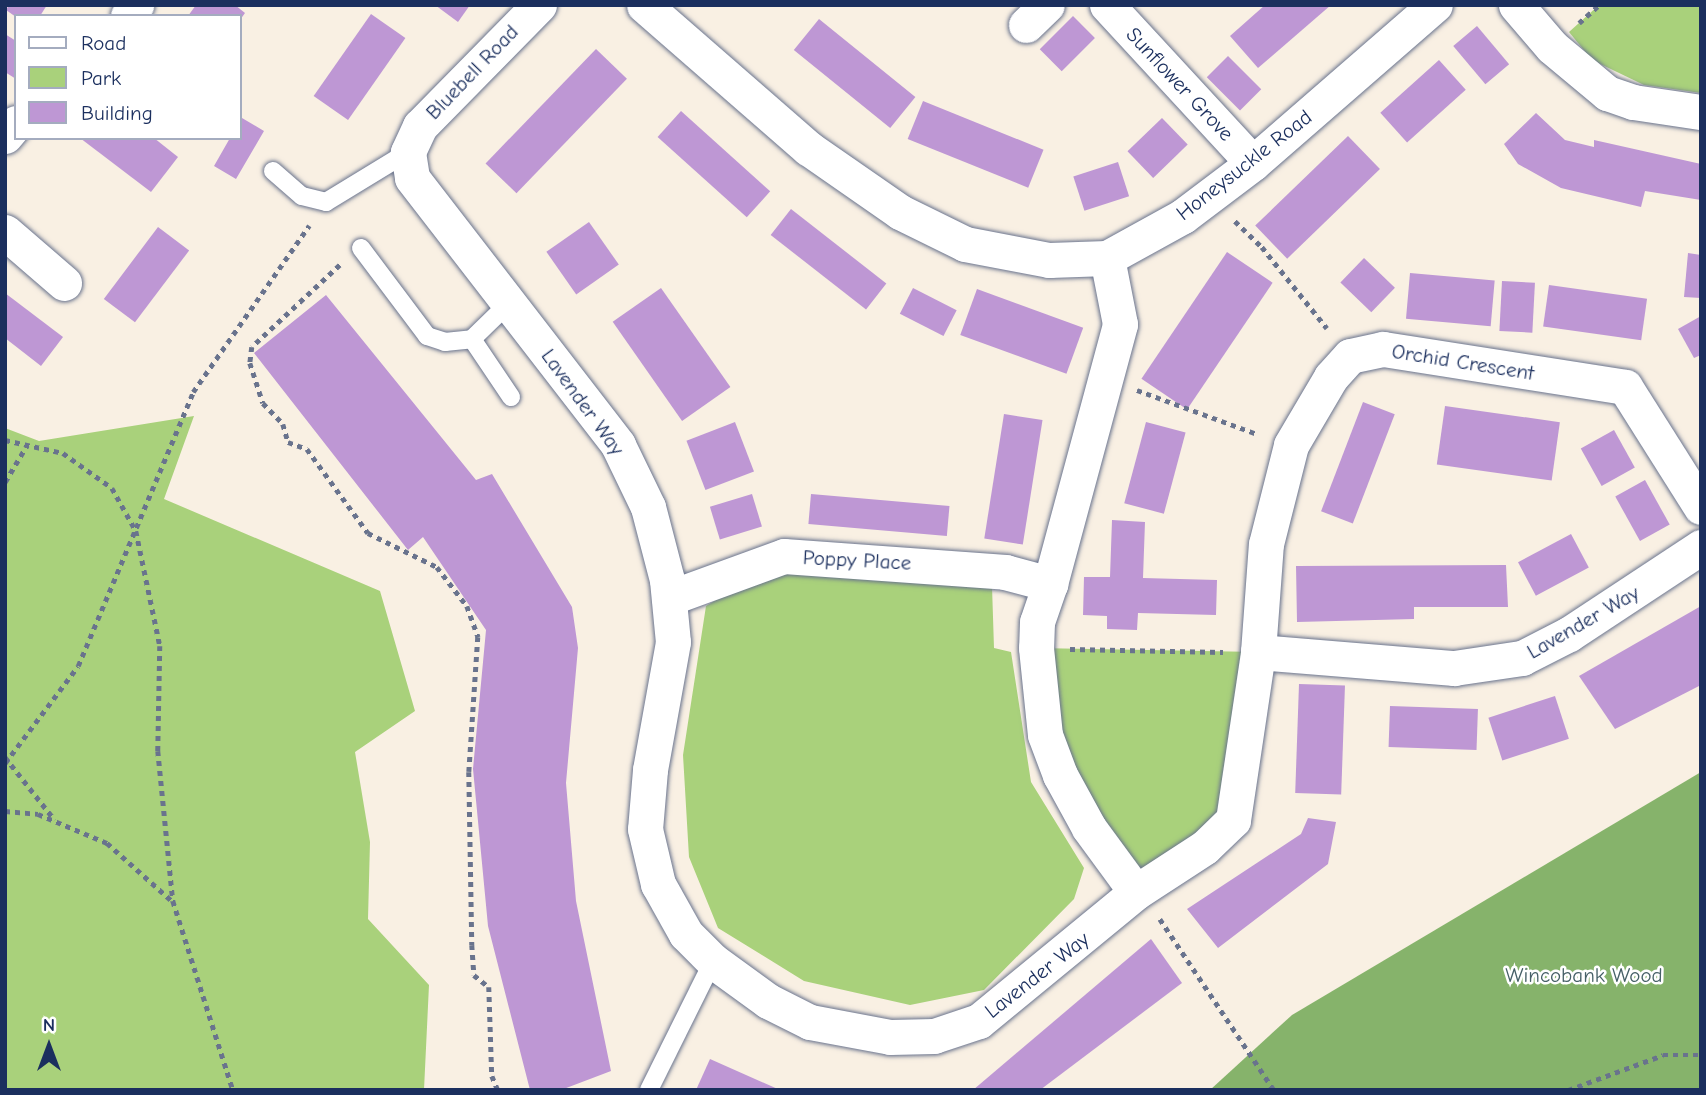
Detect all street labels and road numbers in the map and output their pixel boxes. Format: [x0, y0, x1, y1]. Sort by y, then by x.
street label: Bluebell Road [421, 19, 523, 125]
street label: Sunflower Grove [1121, 22, 1239, 146]
street label: Honeysuckle Road [1171, 104, 1317, 226]
street label: Orchid Crescent [1390, 338, 1536, 386]
street label: Lavender Way [536, 344, 630, 460]
street label: Poppy Place [802, 545, 912, 575]
street label: Lavender Way [1522, 580, 1644, 664]
street label: Lavender Way [980, 926, 1094, 1024]

